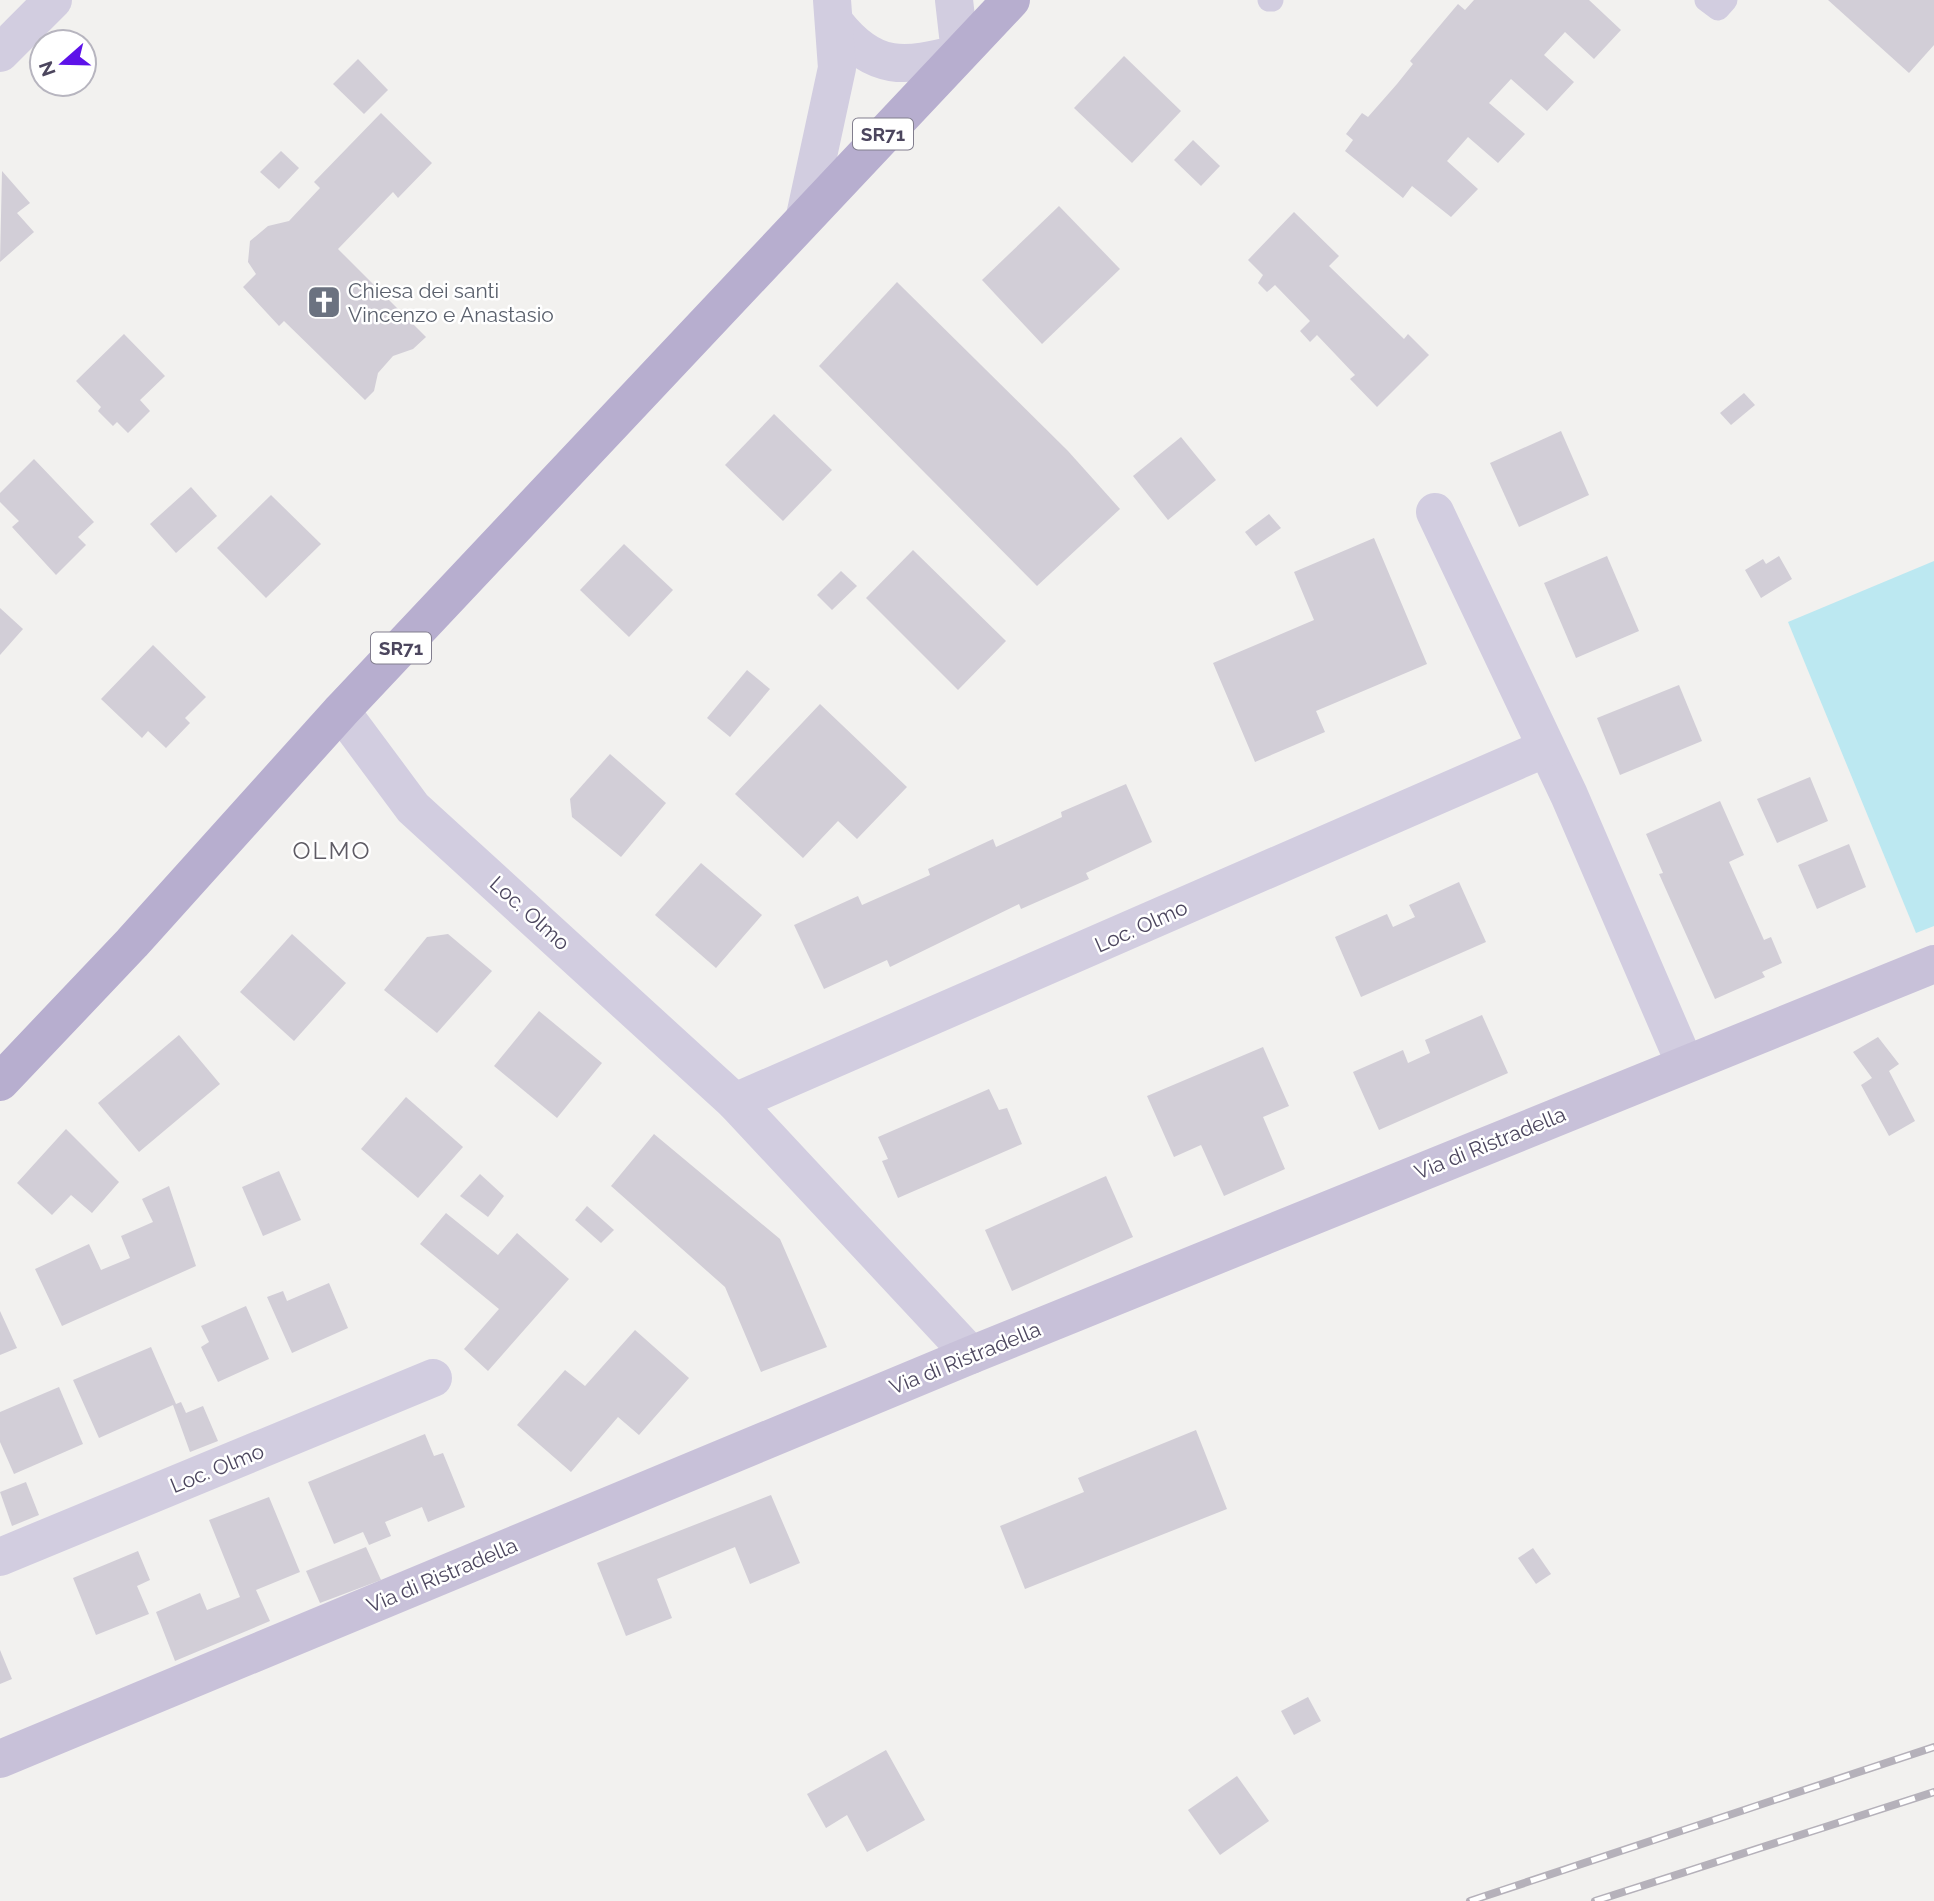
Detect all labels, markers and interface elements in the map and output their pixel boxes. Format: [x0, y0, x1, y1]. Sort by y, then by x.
north arrow [28, 28, 98, 98]
text: N [34, 58, 60, 79]
road number: SR71 [853, 118, 913, 150]
place label: Chiesa dei santi Vincenzo e Anastasio [348, 278, 554, 327]
church icon: Chiesa dei santi Vincenzo e Anastasio [305, 283, 343, 321]
road number: SR71 [371, 632, 431, 664]
district label: OLMO [292, 836, 372, 865]
street label: Loc. Olmo [485, 871, 575, 955]
street label: Loc. Olmo [1091, 895, 1191, 957]
street label: Via di Ristradella [1411, 1101, 1569, 1185]
street label: Via di Ristradella [886, 1316, 1044, 1400]
street label: Loc. Olmo [167, 1438, 267, 1498]
street label: Via di Ristradella [363, 1532, 521, 1618]

